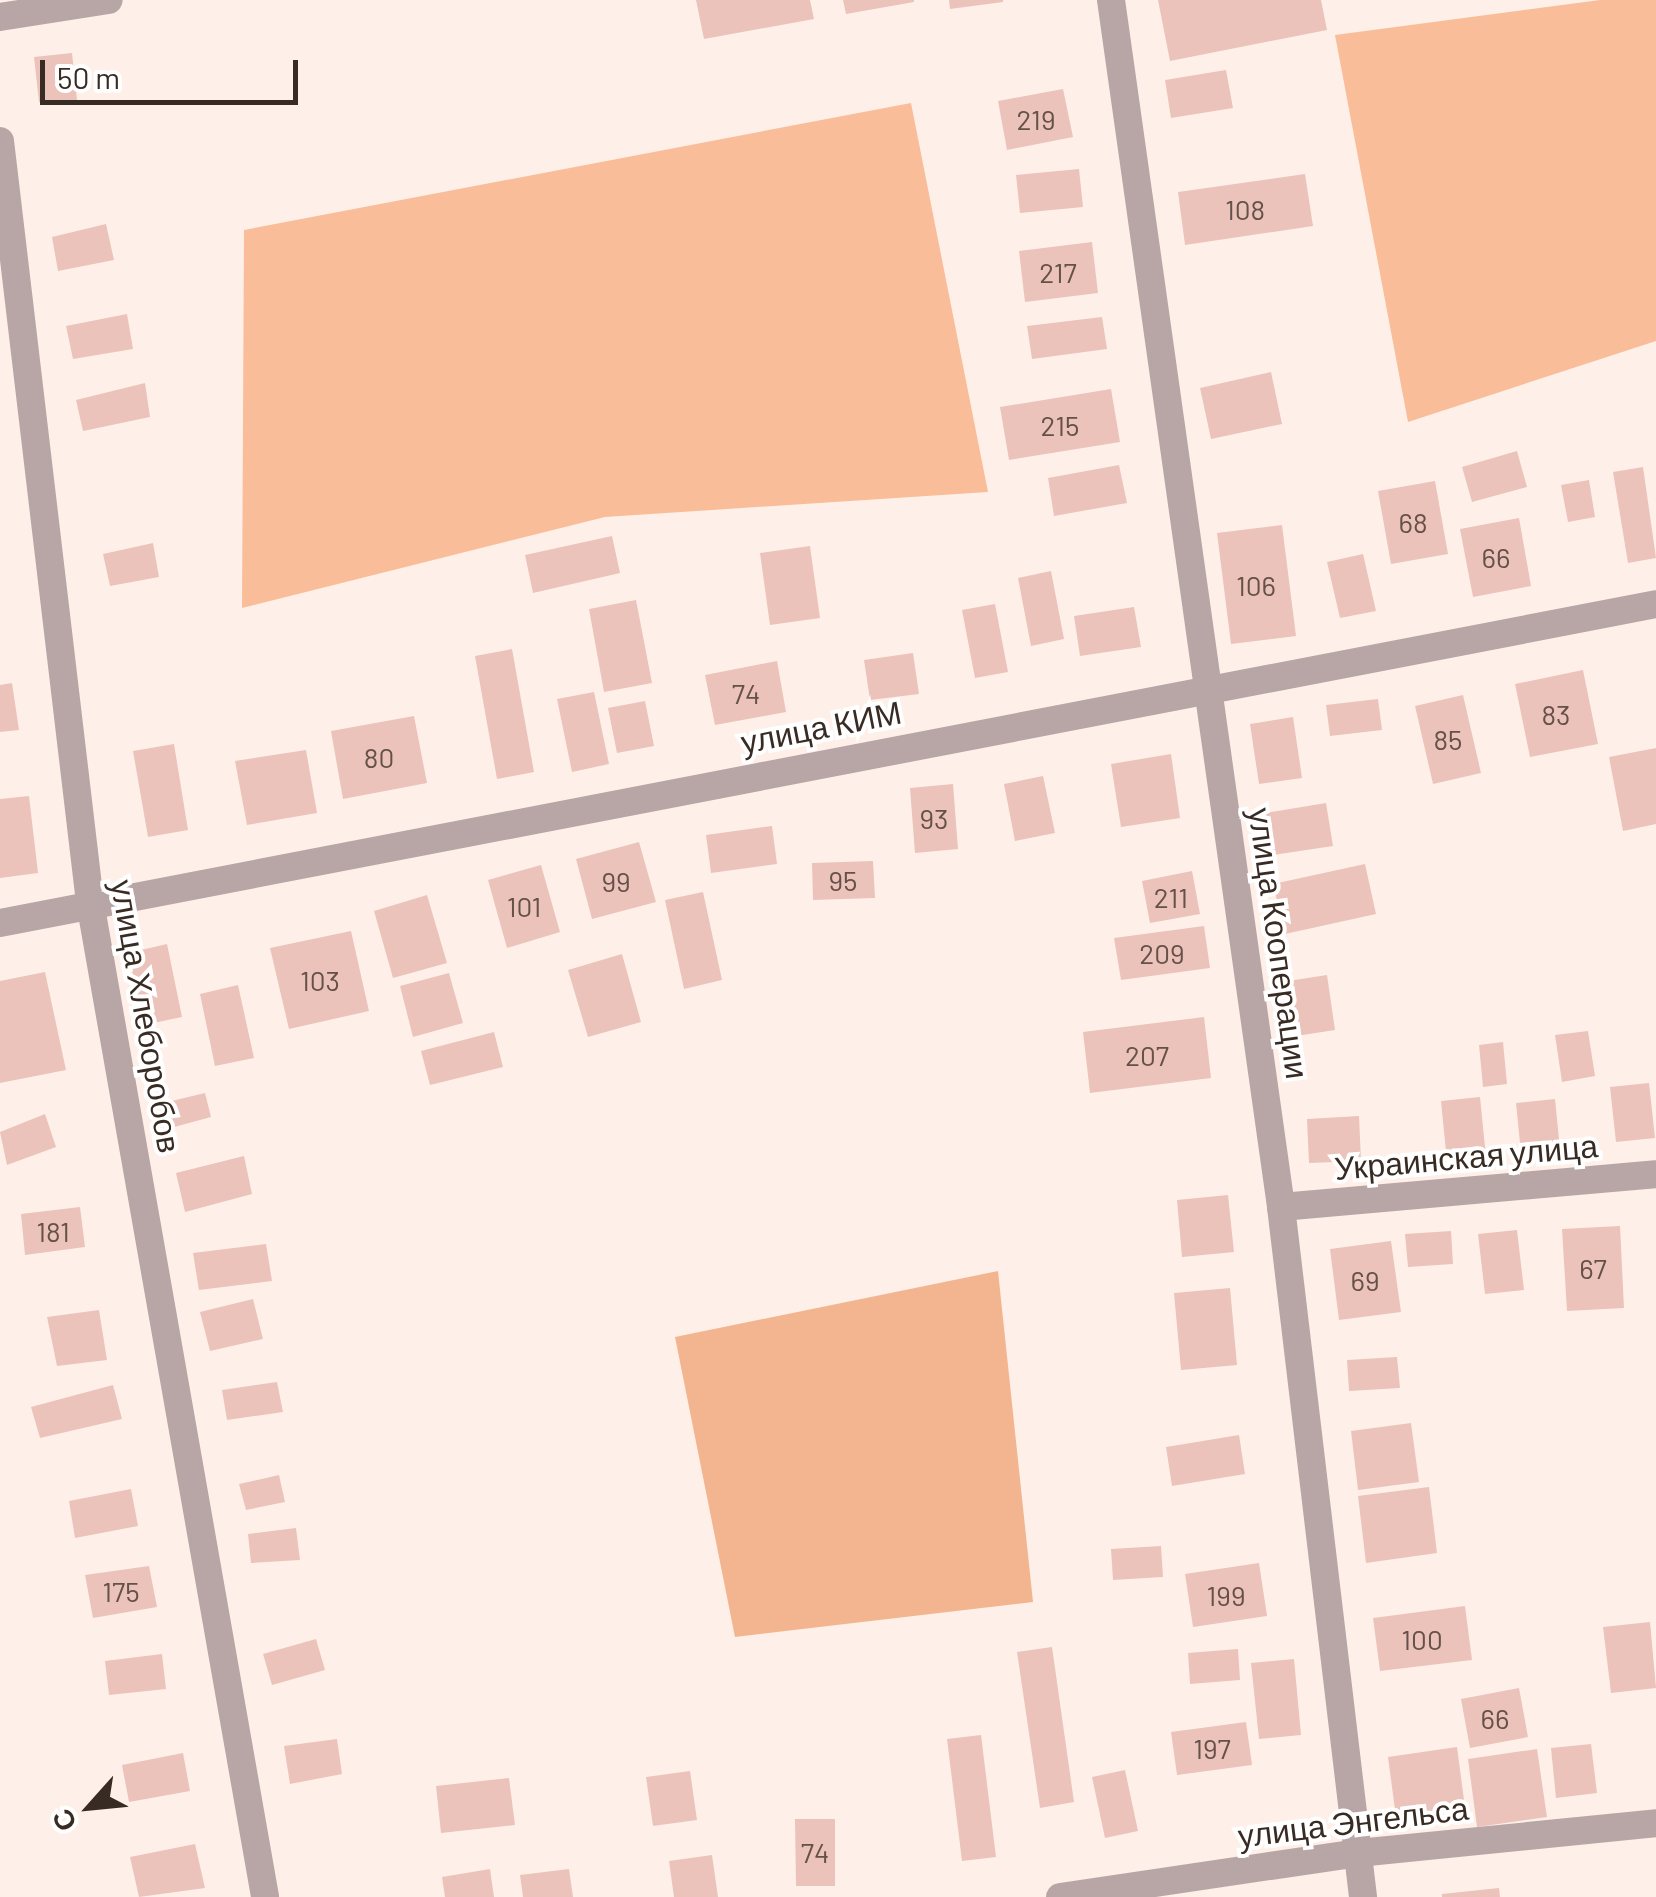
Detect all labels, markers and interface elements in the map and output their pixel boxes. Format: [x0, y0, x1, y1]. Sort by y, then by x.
scale bar [45, 40, 302, 102]
text: 50 m [57, 59, 120, 95]
house number: 219 [1016, 102, 1056, 136]
house number: 108 [1225, 192, 1265, 226]
house number: 217 [1039, 255, 1077, 289]
house number: 215 [1041, 408, 1079, 442]
house number: 68 [1398, 505, 1428, 539]
house number: 66 [1482, 540, 1510, 574]
house number: 106 [1236, 568, 1276, 602]
house number: 74 [732, 676, 760, 710]
street label: улица КИМ [737, 692, 905, 760]
house number: 83 [1541, 697, 1571, 731]
house number: 85 [1434, 722, 1462, 756]
house number: 80 [364, 740, 394, 774]
house number: 93 [919, 801, 949, 835]
street label: улица Кооперации [1242, 805, 1318, 1081]
house number: 95 [829, 863, 857, 897]
house number: 99 [601, 864, 631, 898]
street label: улица Хлеборобов [104, 876, 190, 1156]
house number: 211 [1154, 880, 1188, 914]
house number: 101 [507, 889, 541, 923]
house number: 209 [1139, 936, 1185, 970]
house number: 103 [300, 963, 340, 997]
house number: 207 [1125, 1038, 1169, 1072]
street label: Украинская улица [1333, 1125, 1599, 1187]
house number: 181 [36, 1214, 70, 1248]
house number: 67 [1579, 1251, 1607, 1285]
house number: 69 [1350, 1263, 1380, 1297]
house number: 175 [102, 1574, 140, 1608]
house number: 199 [1207, 1578, 1245, 1612]
house number: 100 [1401, 1622, 1443, 1656]
house number: 66 [1481, 1701, 1509, 1735]
house number: 197 [1193, 1731, 1231, 1765]
north arrow [40, 1757, 140, 1857]
street label: улица Энгельса [1236, 1788, 1470, 1854]
text: С [44, 1804, 83, 1837]
house number: 74 [801, 1835, 829, 1869]

